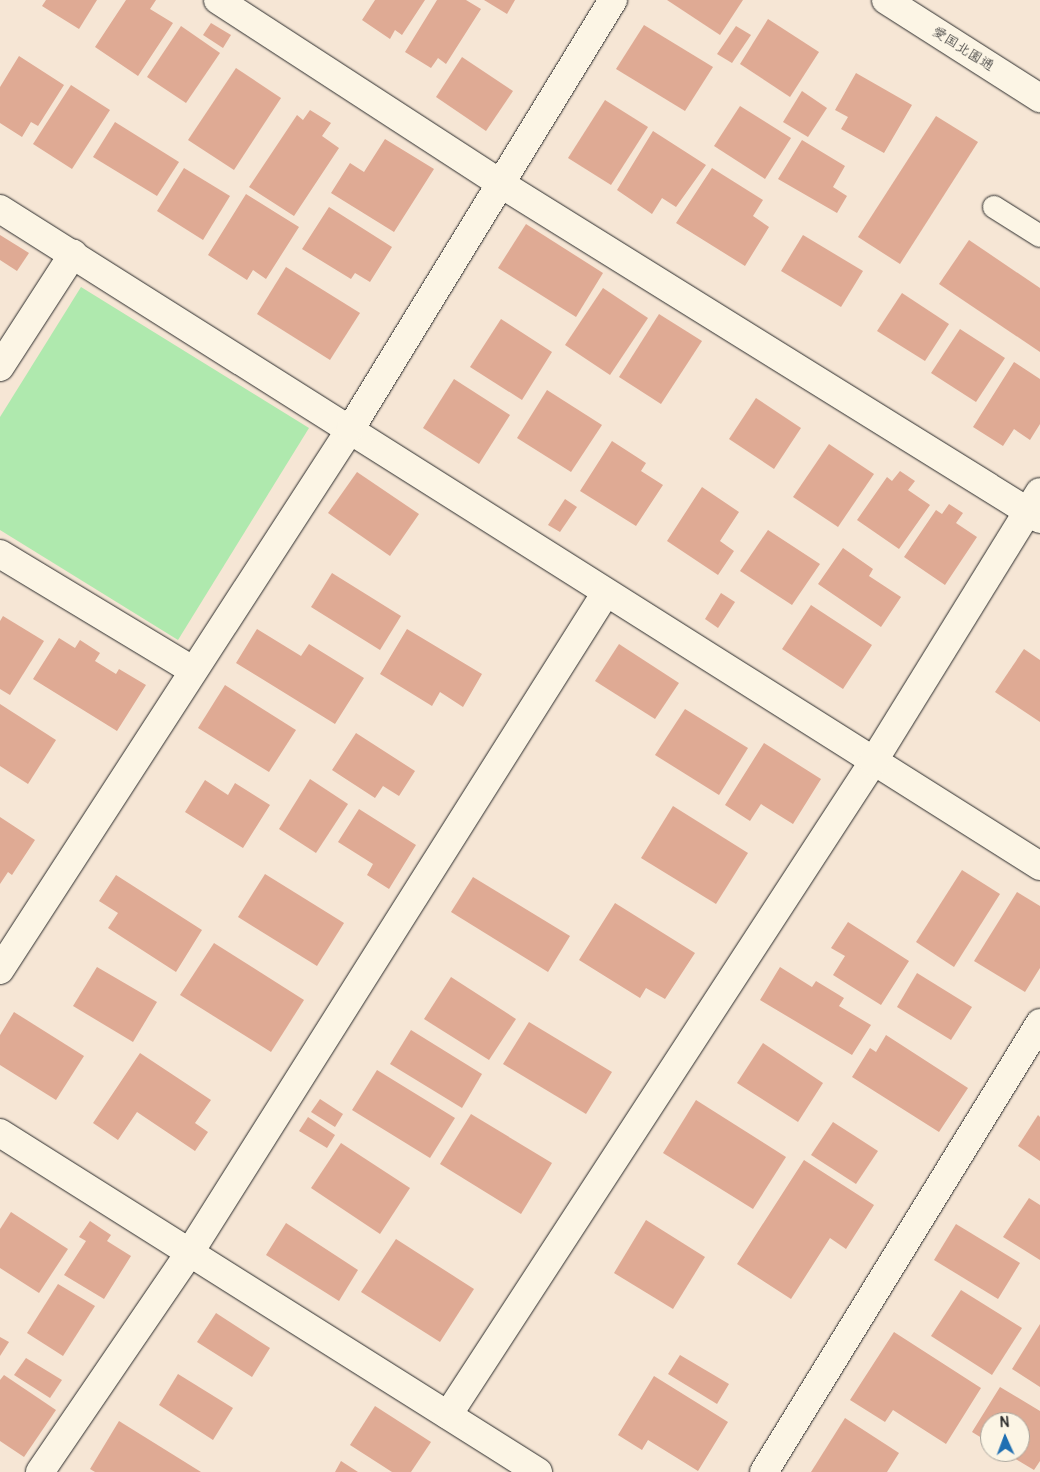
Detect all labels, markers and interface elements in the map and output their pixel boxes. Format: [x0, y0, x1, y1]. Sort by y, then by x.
street label: 愛国北園通 [929, 23, 997, 75]
north arrow [980, 1412, 1030, 1462]
text: N [999, 1414, 1010, 1431]

